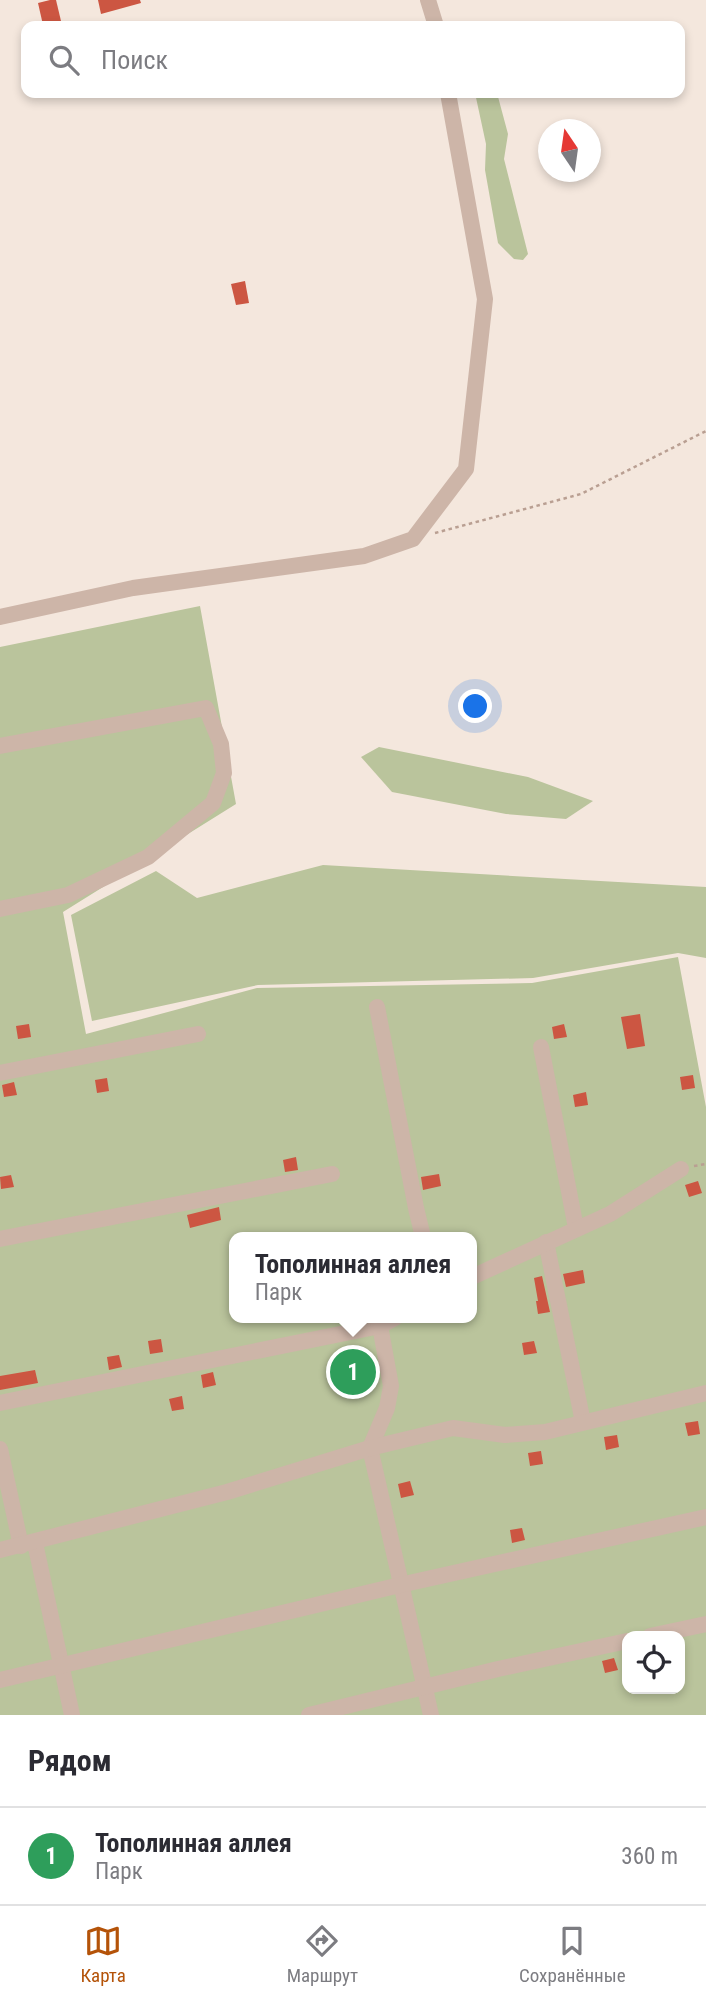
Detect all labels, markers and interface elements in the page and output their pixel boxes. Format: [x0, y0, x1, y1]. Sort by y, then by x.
search box [21, 21, 685, 98]
icon: search [45, 41, 83, 79]
text: Поиск [101, 45, 168, 75]
north arrow [538, 119, 601, 182]
your location [458, 689, 492, 723]
popup [229, 1232, 477, 1323]
text: Тополинная аллея [255, 1249, 451, 1279]
text: Парк [255, 1279, 302, 1306]
pin: 1 [330, 1346, 376, 1398]
map controls [622, 1631, 685, 1694]
button: locate [622, 1631, 685, 1694]
text: Рядом [28, 1743, 112, 1778]
text: Тополинная аллея [95, 1828, 292, 1858]
text: 1 [45, 1843, 57, 1870]
text: 360 m [621, 1843, 678, 1870]
text: Парк [95, 1858, 143, 1885]
tab: Карта [80, 1922, 126, 1987]
tab: Маршрут [287, 1922, 358, 1987]
tab: Сохранённые [519, 1922, 626, 1987]

